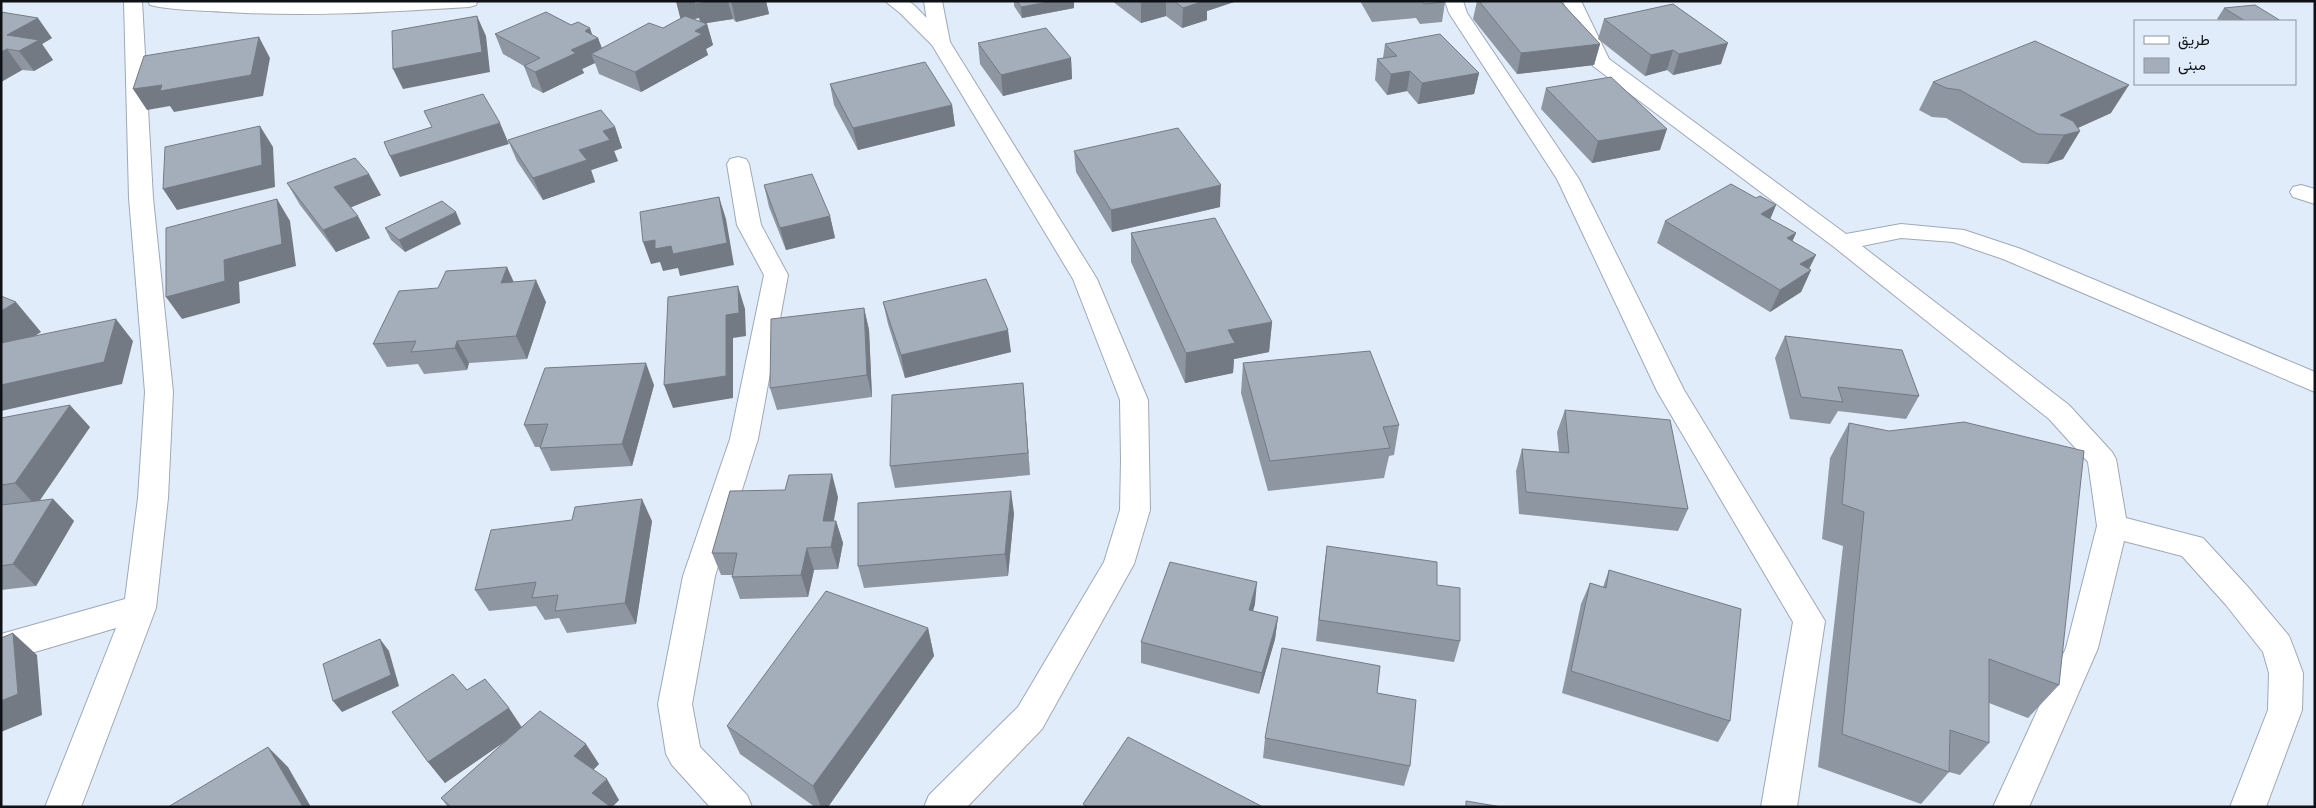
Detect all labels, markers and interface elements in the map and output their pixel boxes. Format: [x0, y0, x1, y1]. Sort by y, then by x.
legend [2134, 20, 2296, 85]
text: طريق [2178, 29, 2210, 50]
text: مبنى [2178, 54, 2206, 75]

